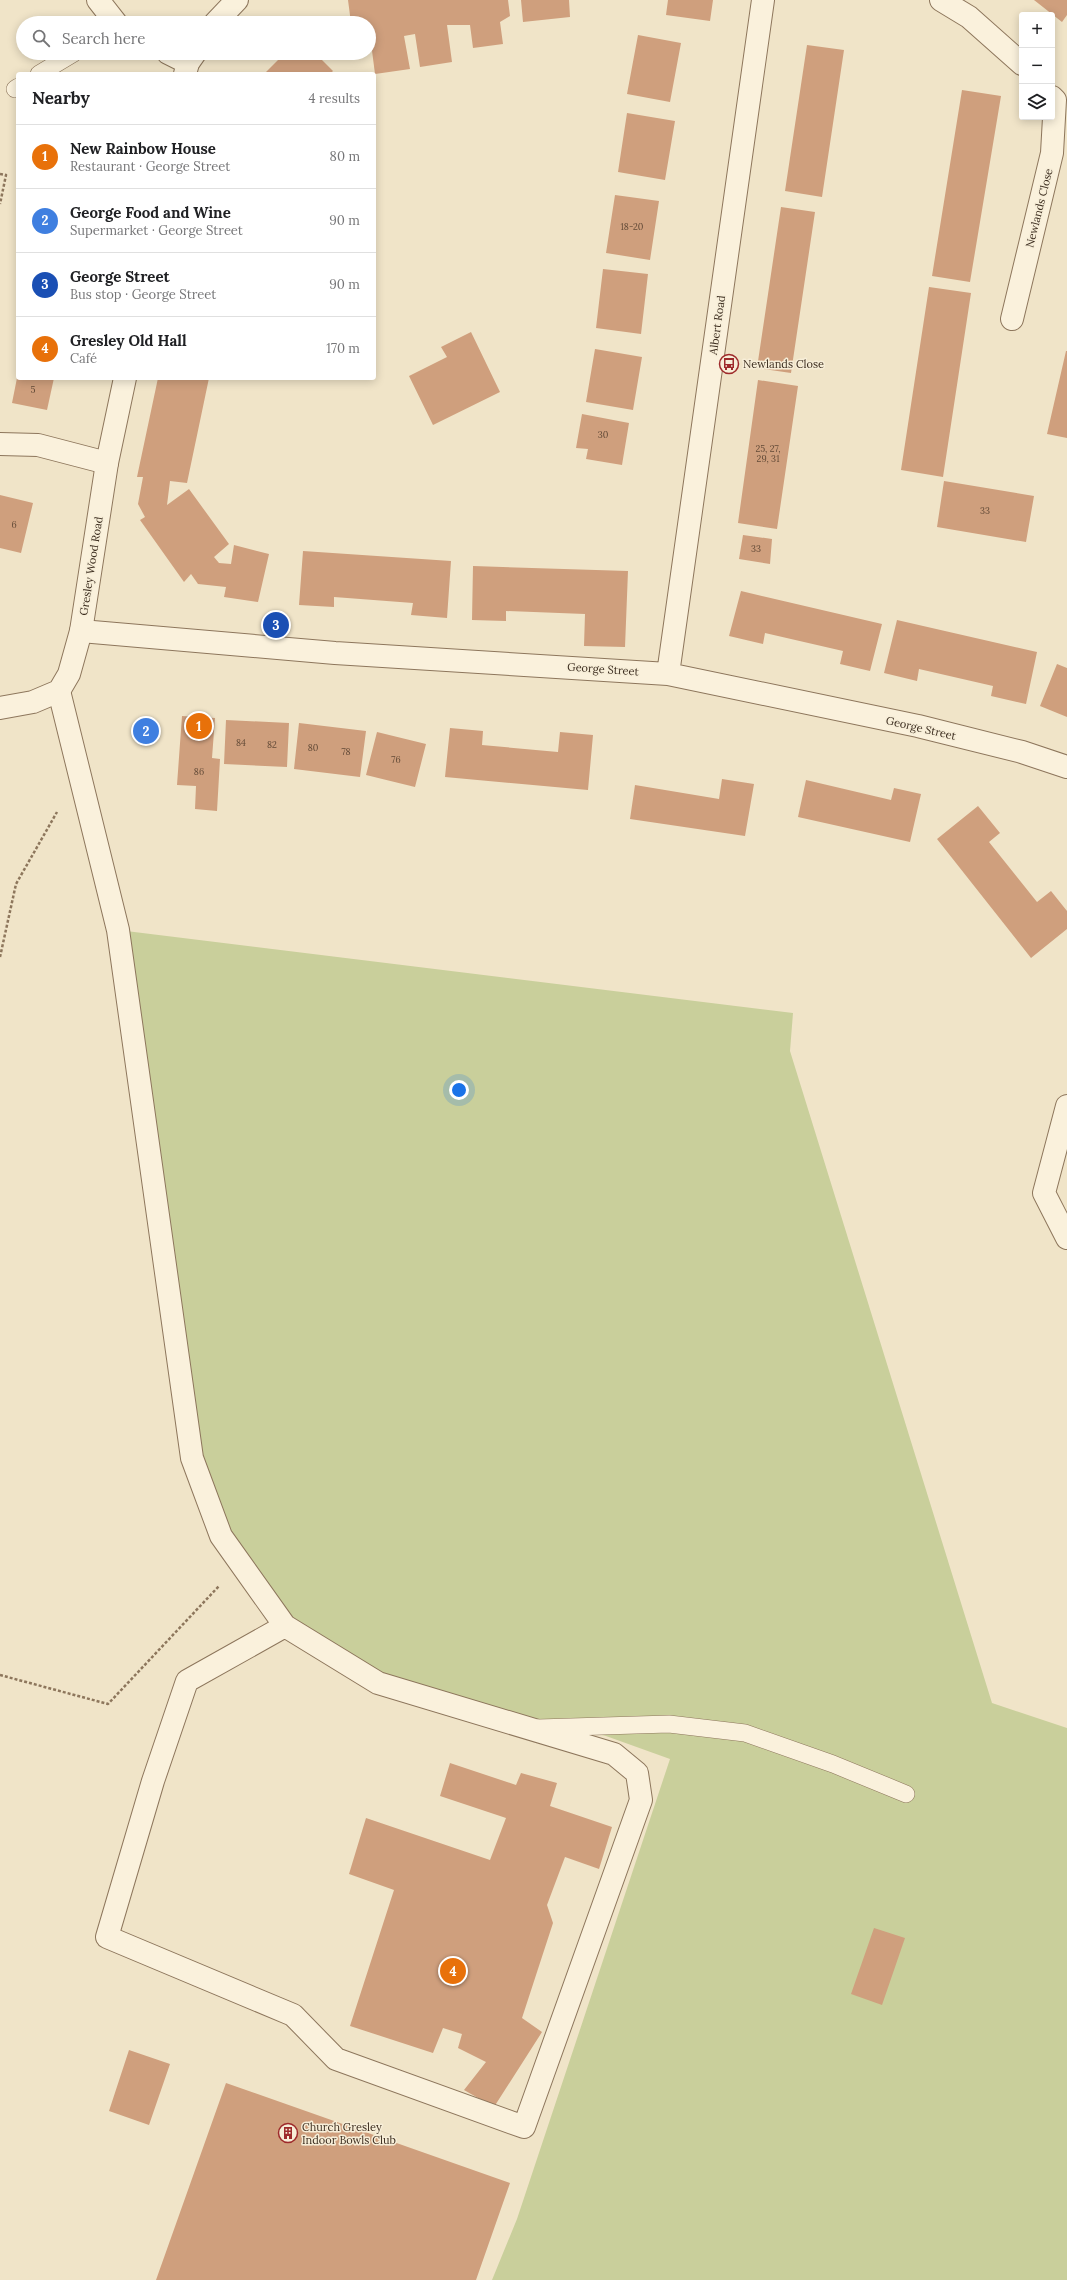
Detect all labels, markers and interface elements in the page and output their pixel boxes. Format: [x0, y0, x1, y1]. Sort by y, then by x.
map controls [1019, 12, 1055, 120]
button: + [1019, 12, 1055, 48]
search box [16, 16, 376, 60]
icon: search [30, 27, 52, 49]
text: Search here [62, 29, 145, 48]
button: − [1019, 48, 1055, 84]
button: layers [1019, 84, 1055, 120]
text: Nearby [32, 87, 90, 109]
text: 4 results [309, 90, 360, 107]
text: New Rainbow House [70, 139, 216, 158]
text: 1 [42, 148, 48, 165]
text: 80 m [330, 148, 360, 165]
text: Restaurant · George Street [70, 158, 230, 175]
street label: Newlands Close [1022, 167, 1056, 249]
text: George Food and Wine [70, 203, 231, 222]
text: 2 [42, 212, 48, 229]
text: 90 m [329, 212, 360, 229]
house number: 18-20 [621, 221, 644, 232]
text: Supermarket · George Street [70, 222, 243, 239]
text: George Street [70, 267, 170, 286]
text: 3 [41, 276, 49, 293]
text: 90 m [329, 276, 360, 293]
text: Bus stop · George Street [70, 286, 216, 303]
street label: Albert Road [706, 294, 728, 357]
text: Gresley Old Hall [70, 331, 187, 350]
text: 4 [41, 340, 49, 357]
text: 170 m [326, 340, 360, 357]
text: Café [70, 350, 97, 367]
bus stop icon: Newlands Close [718, 353, 740, 375]
place label: Newlands Close [743, 357, 824, 371]
house number: 5 [31, 384, 36, 395]
house number: 30 [598, 429, 609, 440]
house number: 25, 27, 29, 31 [755, 443, 781, 464]
house number: 33 [980, 505, 990, 516]
street label: Gresley Wood Road [76, 515, 106, 617]
house number: 6 [11, 519, 17, 530]
house number: 33 [751, 543, 761, 554]
pin: 3 [263, 610, 289, 640]
street label: George Street [567, 660, 640, 679]
pin: 1 [186, 711, 212, 741]
street label: George Street [885, 713, 958, 743]
pin: 2 [133, 716, 159, 746]
house number: 84 [236, 737, 246, 748]
house number: 82 [267, 739, 277, 750]
house number: 80 [308, 742, 319, 753]
house number: 78 [341, 746, 351, 757]
house number: 76 [391, 754, 401, 765]
house number: 86 [194, 766, 204, 777]
your location [449, 1080, 469, 1100]
pin: 4 [440, 1956, 466, 1986]
place label: Church Gresley Indoor Bowls Club [302, 2120, 396, 2147]
building icon: Church Gresley Indoor Bowls Club [277, 2122, 299, 2144]

